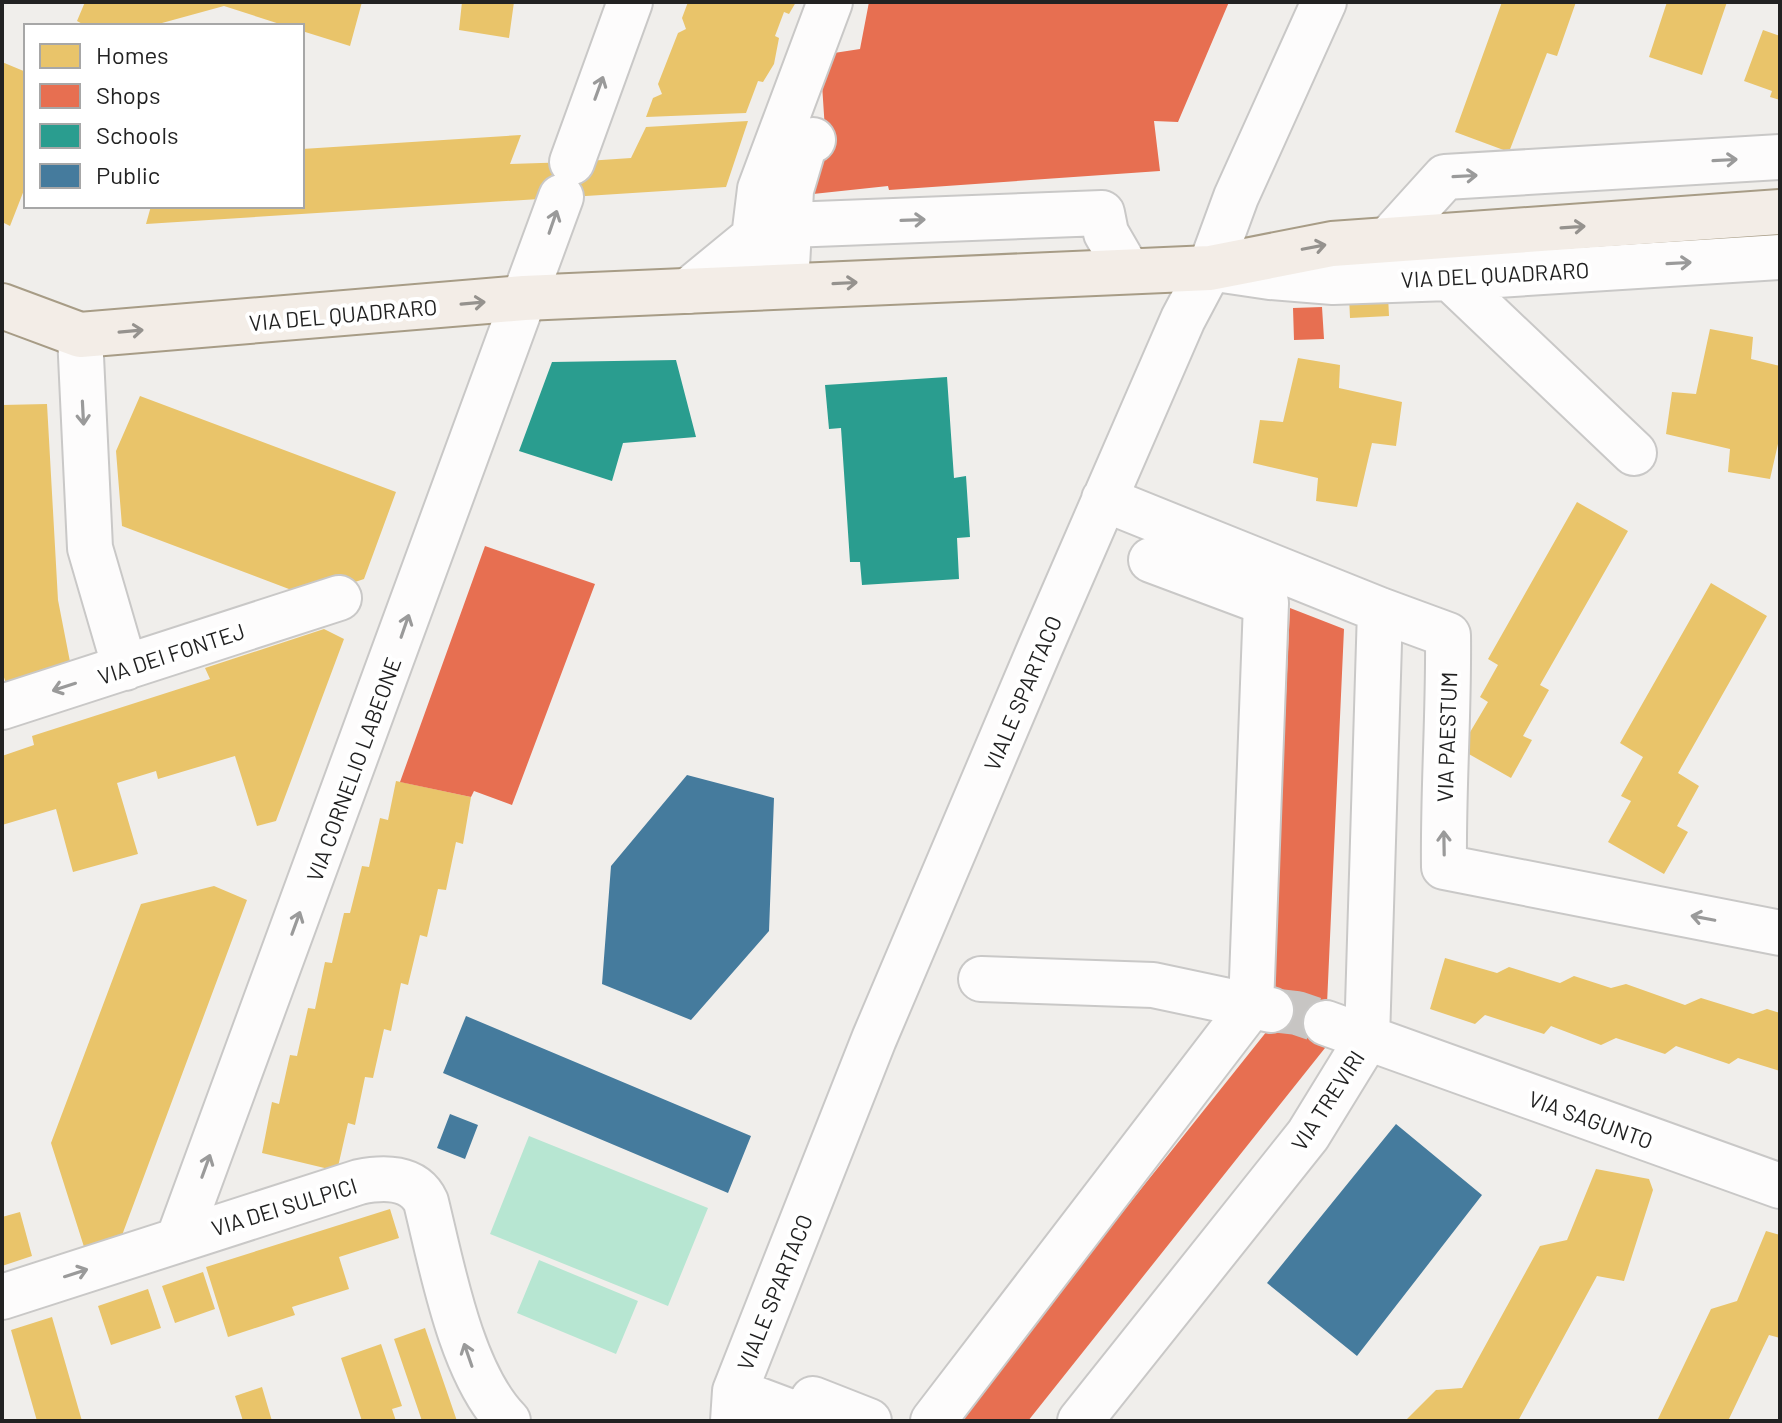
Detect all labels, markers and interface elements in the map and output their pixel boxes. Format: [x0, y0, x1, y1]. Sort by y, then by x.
legend [24, 24, 304, 208]
text: Homes [96, 40, 169, 69]
one-way arrow [592, 76, 607, 101]
text: Shops [96, 80, 161, 109]
text: Schools [96, 120, 179, 149]
one-way arrow [1711, 153, 1738, 168]
text: Public [96, 160, 160, 189]
one-way arrow [1451, 168, 1478, 183]
one-way arrow [546, 209, 561, 234]
one-way arrow [899, 213, 926, 228]
one-way arrow [1559, 219, 1586, 234]
one-way arrow [1301, 239, 1326, 254]
one-way arrow [1665, 255, 1692, 270]
street label: VIA DEL QUADRARO [1400, 256, 1590, 292]
one-way arrow [831, 276, 858, 291]
street label: VIA DEL QUADRARO [248, 293, 438, 335]
one-way arrow [459, 295, 486, 310]
one-way arrow [117, 323, 144, 338]
one-way arrow [76, 399, 91, 426]
street label: VIALE SPARTACO [978, 612, 1066, 774]
one-way arrow [399, 614, 414, 639]
street label: VIA DEI FONTEJ [94, 617, 248, 689]
street label: VIA CORNELIO LABEONE [300, 653, 406, 885]
street label: VIA PAESTUM [1431, 671, 1461, 803]
one-way arrow [51, 681, 76, 696]
one-way arrow [1436, 830, 1452, 857]
one-way arrow [1691, 910, 1717, 925]
one-way arrow [290, 911, 304, 935]
street label: VIA TREVIRI [1285, 1045, 1369, 1155]
street label: VIA SAGUNTO [1525, 1085, 1657, 1153]
one-way arrow [199, 1154, 214, 1179]
street label: VIA DEI SULPICI [208, 1172, 360, 1240]
street label: VIALE SPARTACO [731, 1210, 817, 1374]
one-way arrow [63, 1265, 89, 1280]
one-way arrow [460, 1342, 475, 1367]

